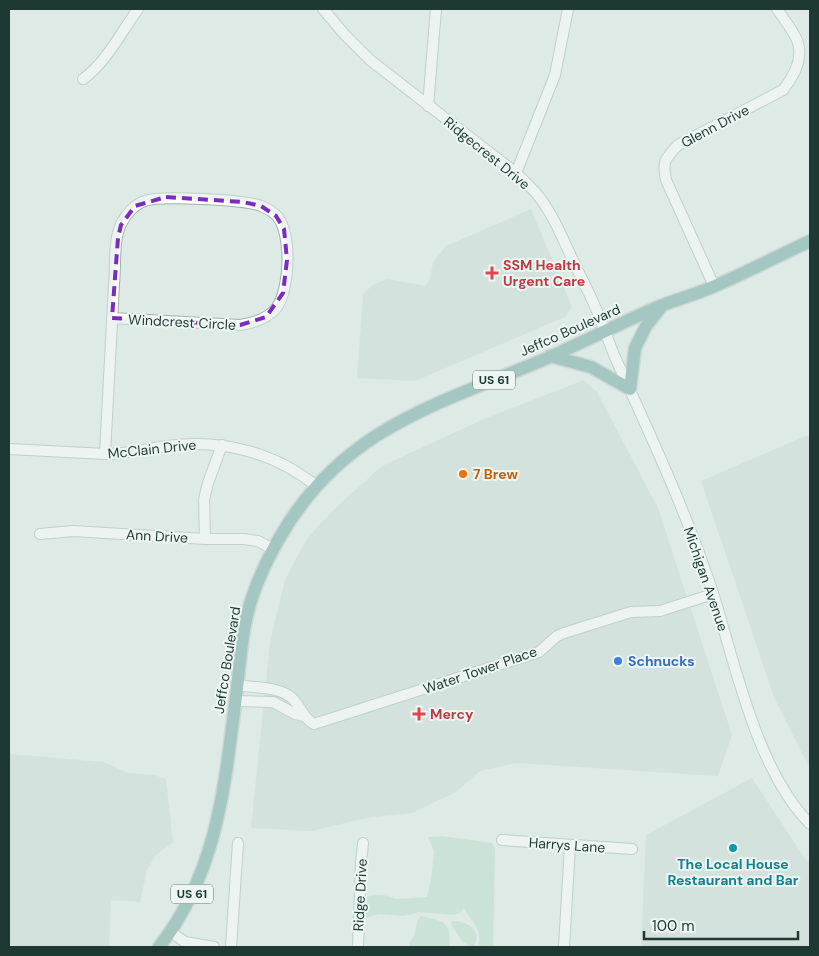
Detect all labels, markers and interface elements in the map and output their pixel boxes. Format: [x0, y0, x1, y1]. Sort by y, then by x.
street label: Glenn Drive [678, 101, 752, 151]
street label: Ridgecrest Drive [440, 113, 534, 193]
place label: SSM Health Urgent Care [503, 256, 585, 290]
marker: SSM Health Urgent Care [485, 266, 499, 280]
street label: Jeffco Boulevard [517, 300, 623, 360]
street label: Windcrest Circle [128, 310, 236, 334]
road number: US 61 [473, 370, 515, 390]
street label: McClain Drive [107, 435, 197, 463]
place label: 7 Brew [473, 465, 519, 483]
marker: 7 Brew [457, 468, 469, 480]
street label: Michigan Avenue [680, 524, 732, 634]
street label: Ann Drive [125, 525, 189, 547]
street label: Jeffco Boulevard [210, 605, 244, 715]
street label: Water Tower Place [421, 642, 539, 698]
place label: Schnucks [628, 652, 695, 670]
marker: Schnucks [612, 655, 624, 667]
place label: Mercy [430, 705, 474, 723]
marker: Mercy [412, 707, 426, 721]
street label: Harrys Lane [528, 833, 606, 857]
marker: The Local House Restaurant and Bar [727, 842, 739, 854]
place label: The Local House Restaurant and Bar [667, 855, 799, 889]
street label: Ridge Drive [349, 858, 371, 932]
road number: US 61 [171, 884, 213, 904]
scale bar [644, 908, 798, 940]
text: 100 m [652, 916, 695, 936]

